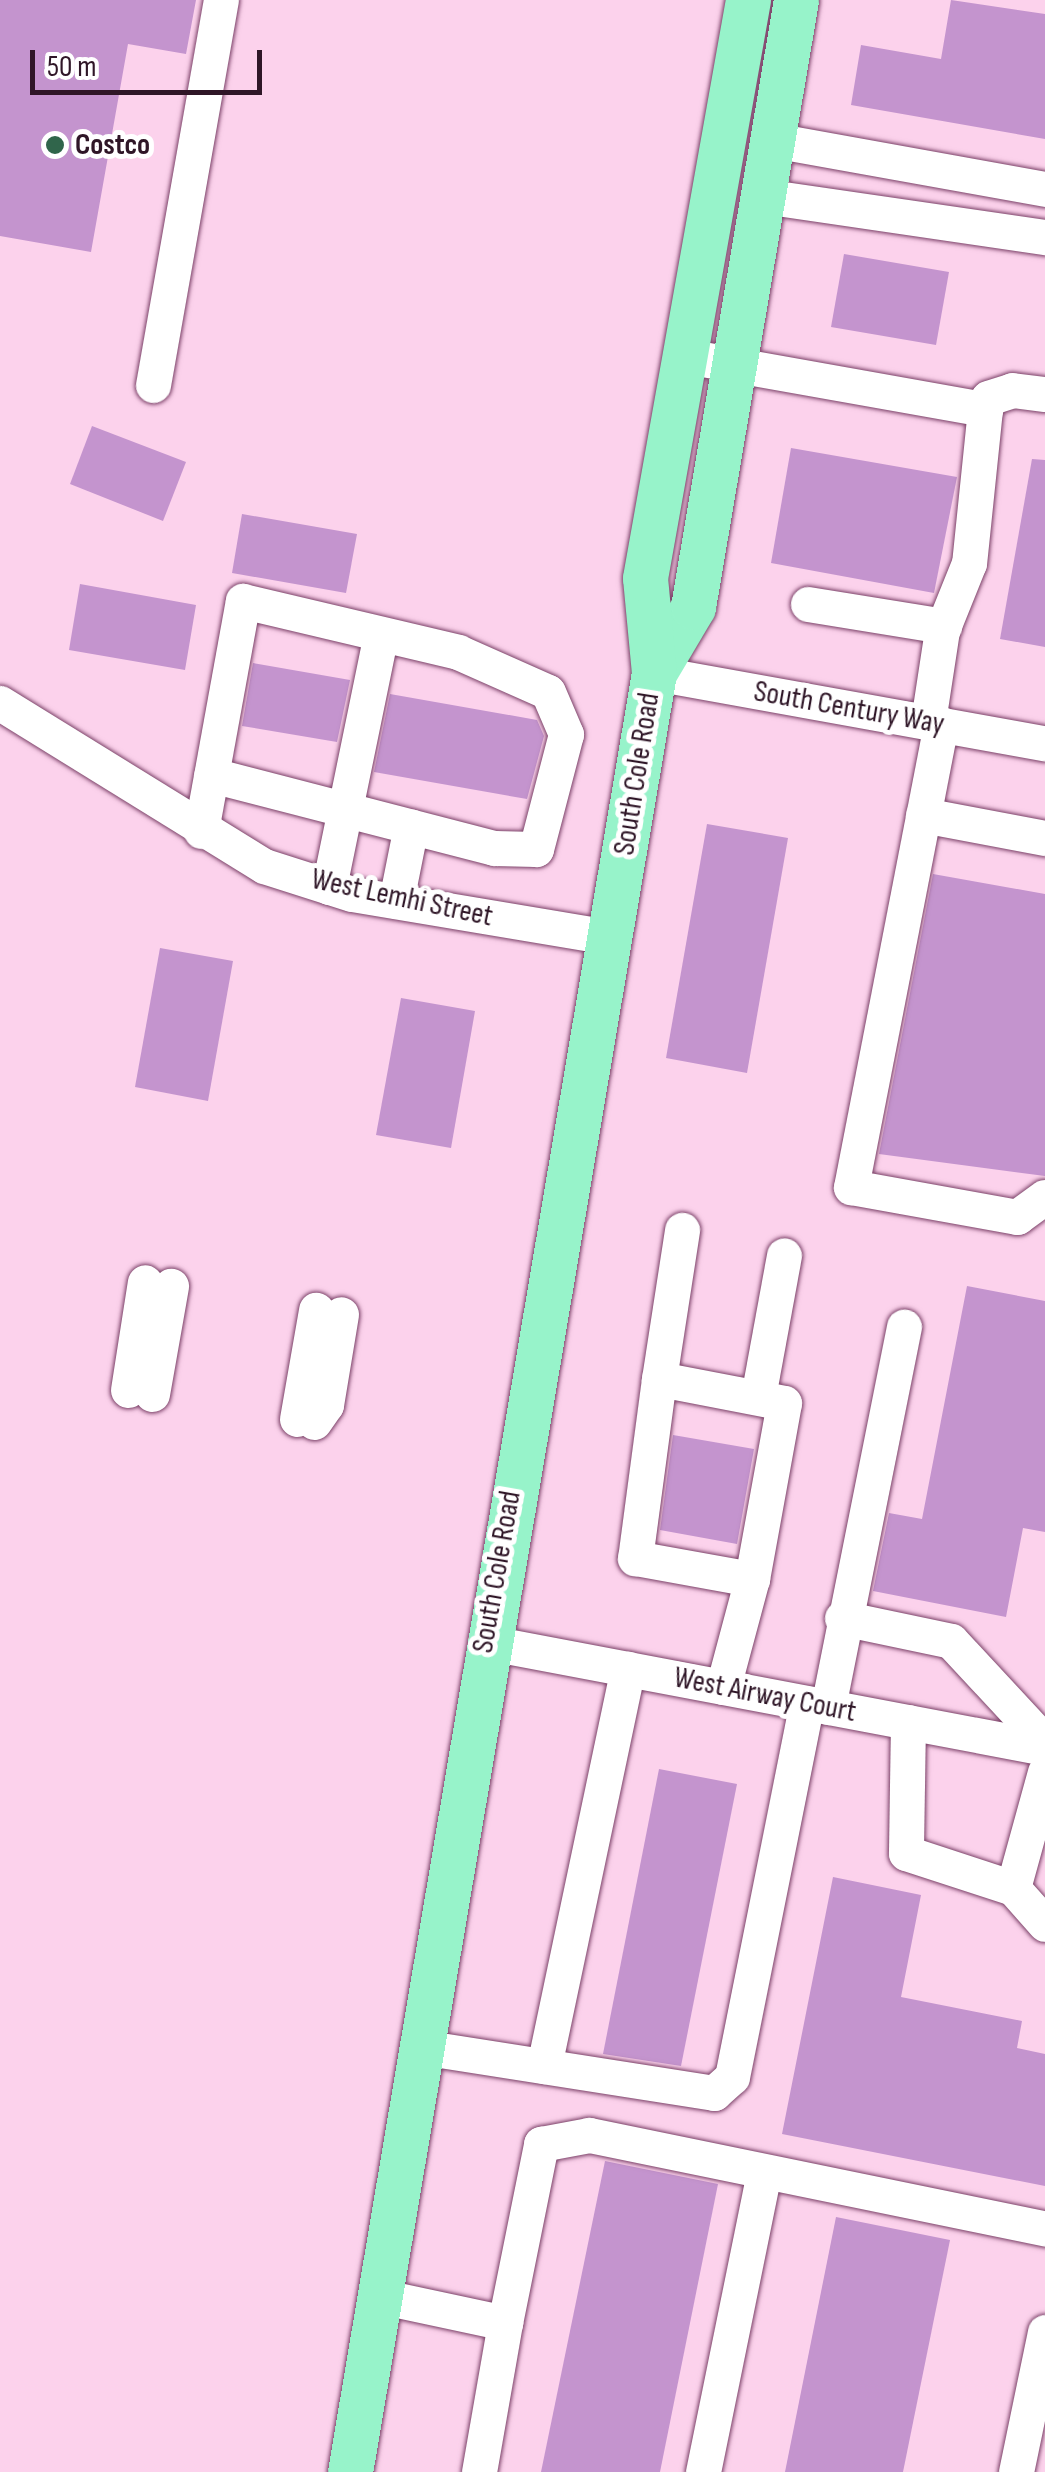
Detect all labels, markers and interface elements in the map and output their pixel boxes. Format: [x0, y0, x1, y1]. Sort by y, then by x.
scale bar [35, 30, 268, 92]
text: 50 m [47, 49, 96, 85]
place label: Costco [75, 127, 150, 163]
marker: Costco [44, 134, 66, 156]
street label: South Century Way [751, 674, 947, 742]
street label: South Cole Road [606, 690, 668, 858]
street label: West Lemhi Street [308, 861, 496, 935]
street label: South Cole Road [465, 1488, 529, 1656]
street label: West Airway Court [671, 1660, 859, 1730]

